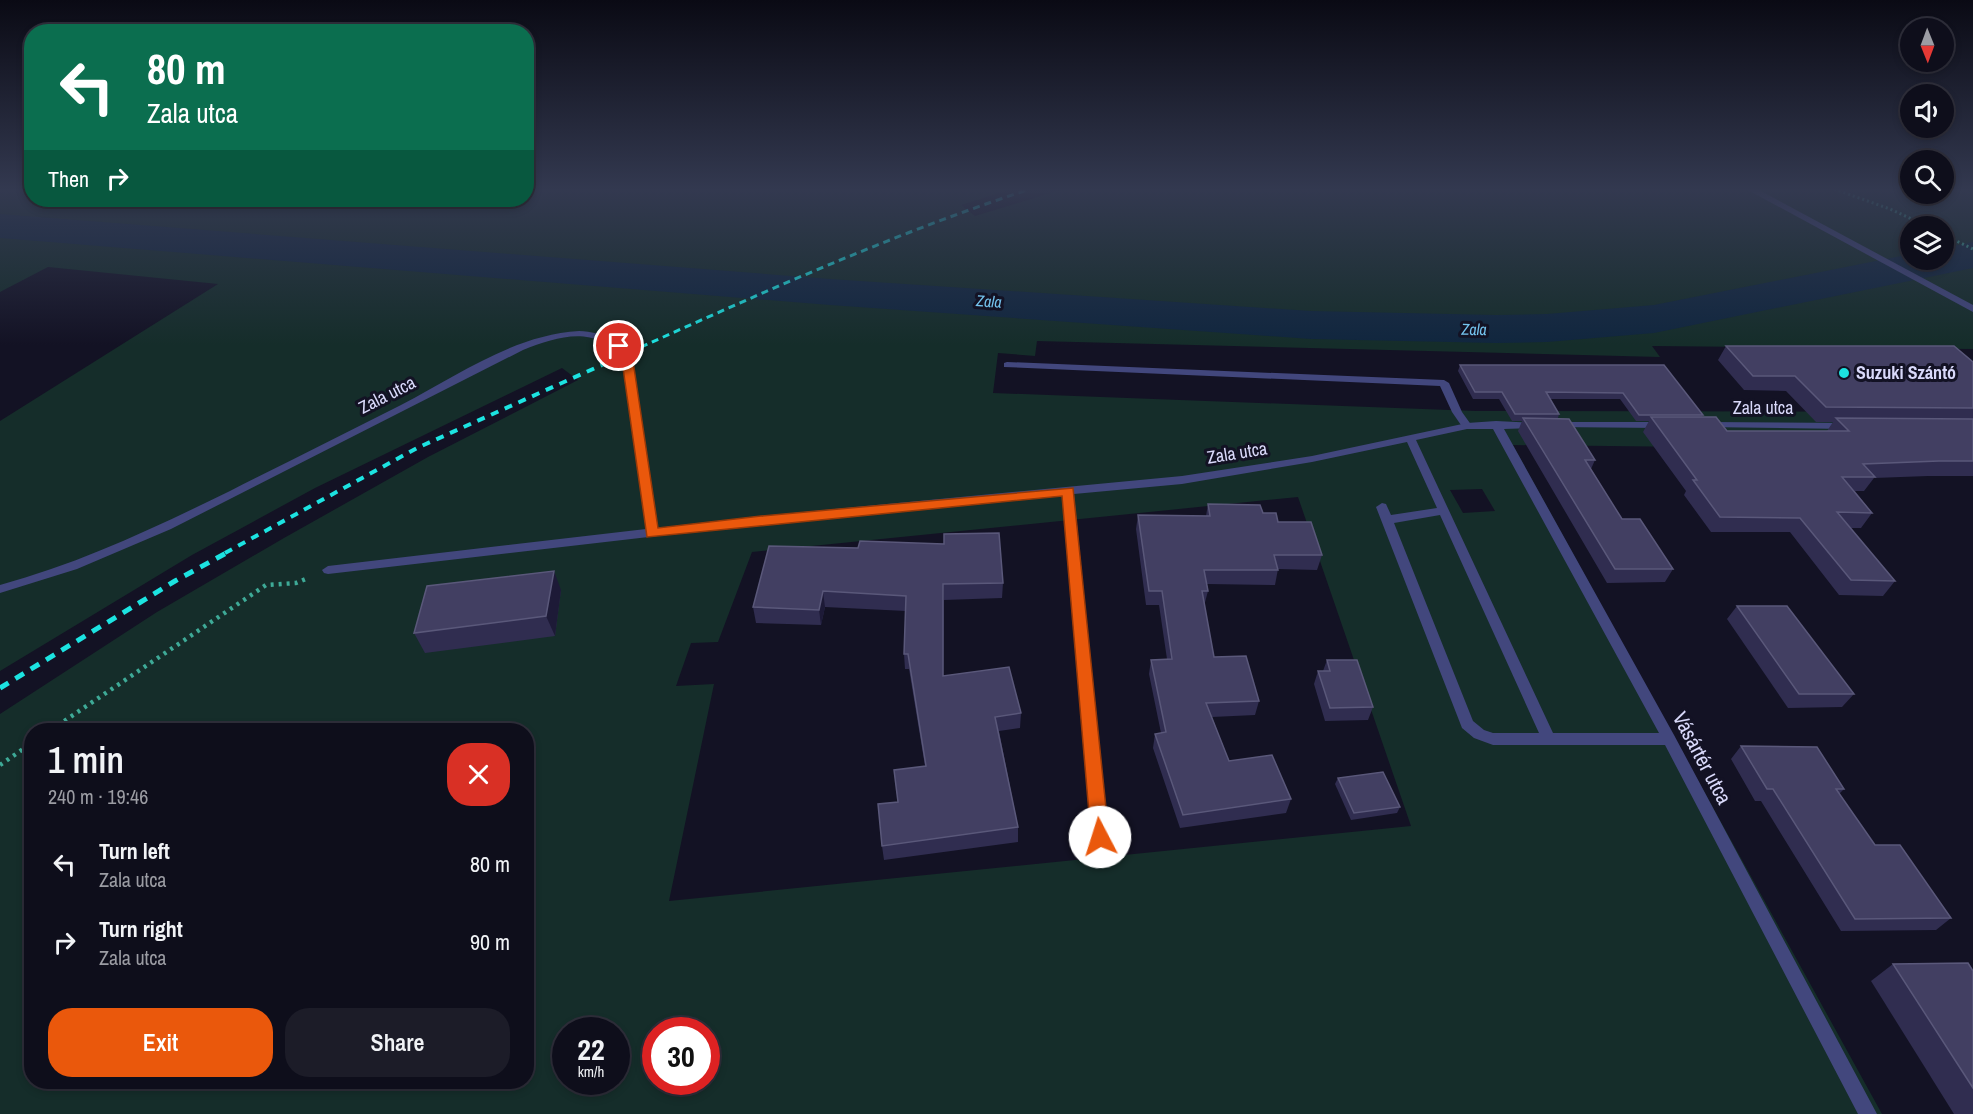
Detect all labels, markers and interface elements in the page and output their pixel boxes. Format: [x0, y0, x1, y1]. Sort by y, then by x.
north arrow [1900, 18, 1954, 72]
map controls [1900, 18, 1954, 270]
text: 80 m [147, 41, 226, 97]
icon: left [48, 48, 126, 126]
button: sound [1900, 84, 1954, 138]
text: Zala utca [147, 95, 238, 131]
button: search [1900, 150, 1954, 204]
icon: right [101, 162, 134, 195]
text: Then [48, 164, 89, 194]
button: layers [1900, 216, 1954, 270]
water label: Zala [975, 289, 1003, 313]
water label: Zala [1460, 318, 1487, 340]
pin [593, 320, 644, 371]
icon: arrive [602, 329, 635, 362]
place label: Suzuki Szántó [1856, 360, 1956, 385]
marker: Suzuki Szántó [1837, 366, 1851, 380]
street label: Zala utca [354, 370, 419, 419]
street label: Zala utca [1733, 395, 1793, 420]
street label: Zala utca [1205, 435, 1269, 470]
street label: Vásártér utca [1666, 706, 1739, 810]
text: 1 min [48, 736, 124, 784]
button: close [447, 743, 510, 806]
text: 240 m · 19:46 [48, 783, 148, 810]
position arrow [1068, 805, 1132, 869]
text: Turn left [99, 836, 170, 866]
icon: left [48, 848, 81, 881]
text: 80 m [470, 849, 510, 879]
text: Zala utca [99, 866, 166, 893]
text: Turn right [99, 914, 183, 944]
icon: right [48, 926, 81, 959]
text: 90 m [470, 927, 510, 957]
text: Zala utca [99, 944, 166, 971]
button: Exit [48, 1008, 273, 1077]
button: Share [285, 1008, 510, 1077]
speed limit sign: 30 [642, 1017, 720, 1095]
text: 22 [577, 1029, 605, 1069]
text: km/h [578, 1061, 604, 1082]

